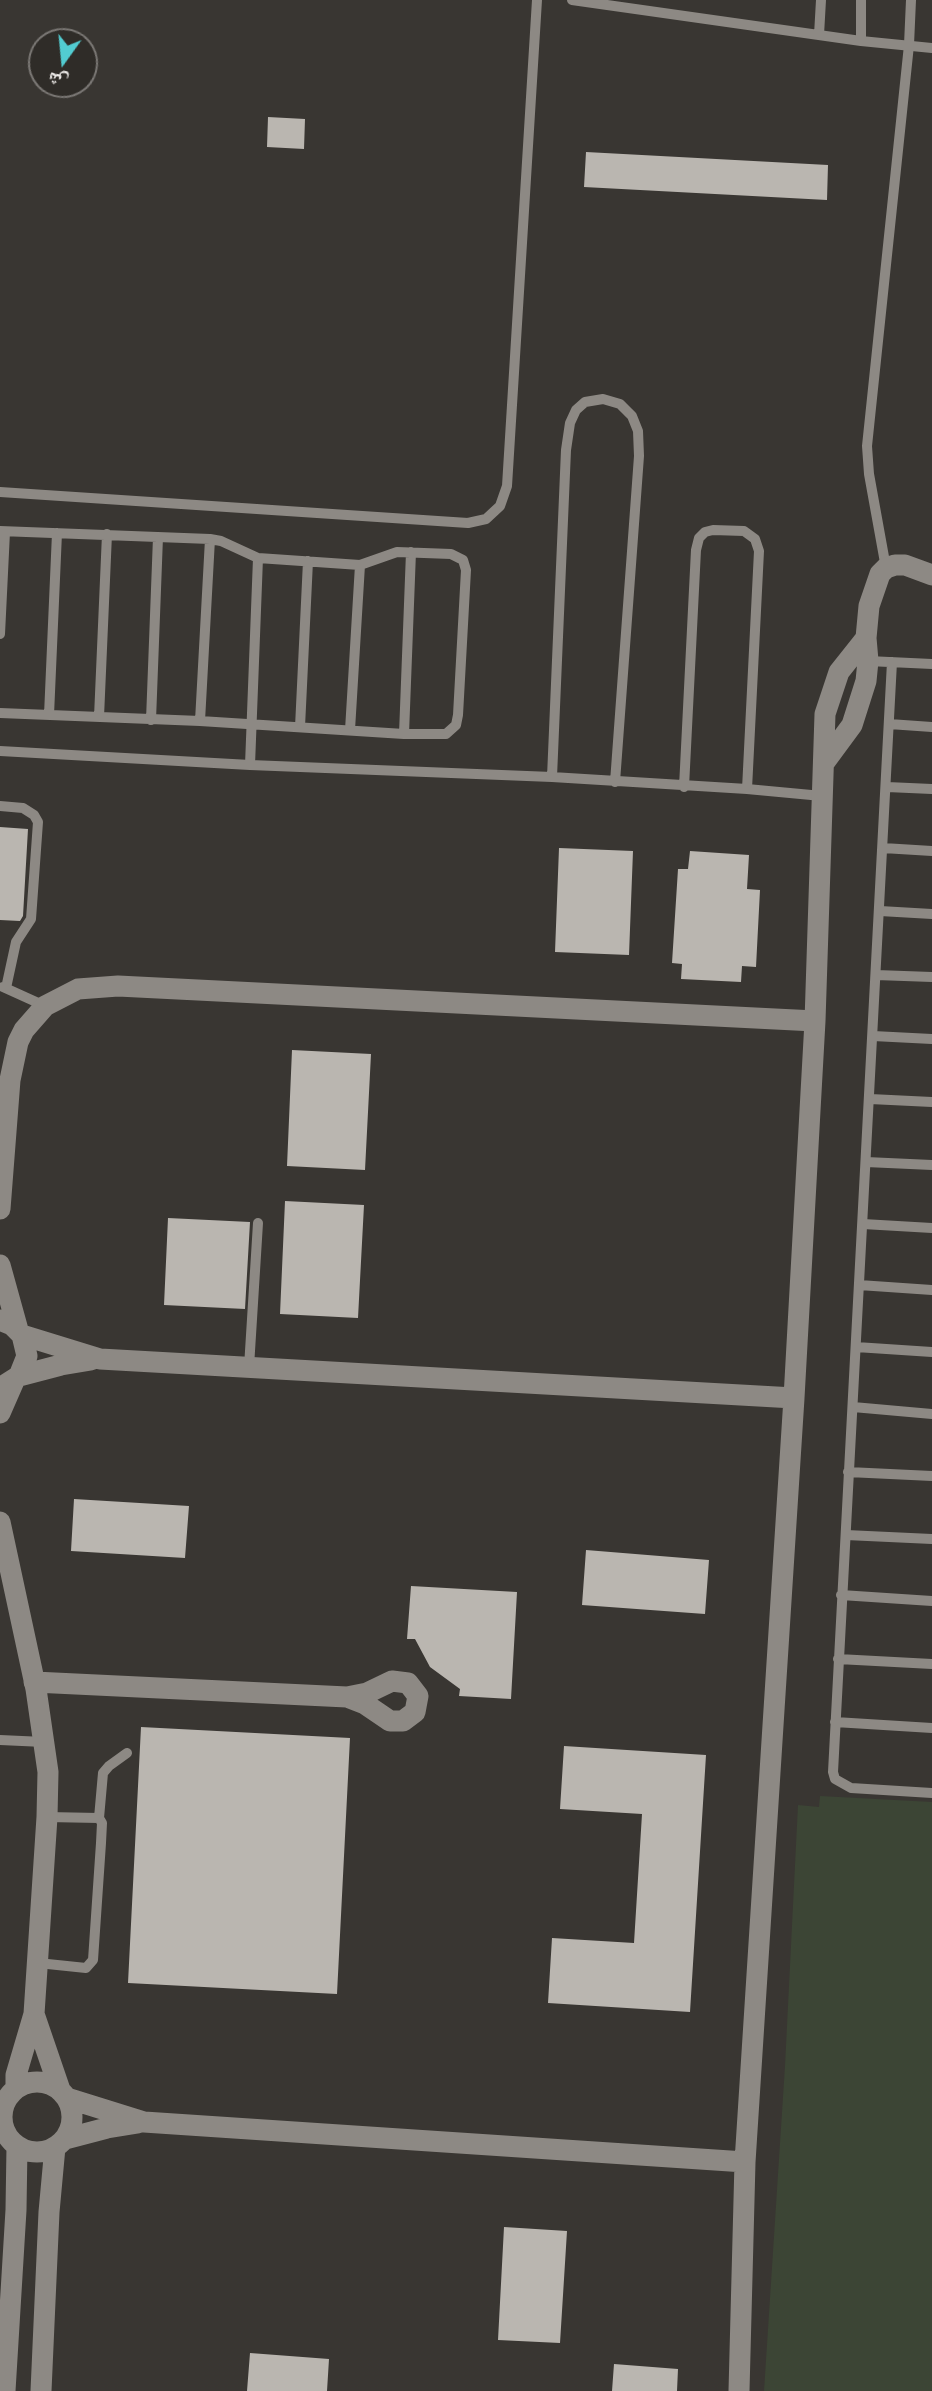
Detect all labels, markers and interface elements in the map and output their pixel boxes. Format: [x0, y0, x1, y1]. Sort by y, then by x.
north arrow [28, 28, 98, 98]
text: ش [46, 68, 71, 95]

